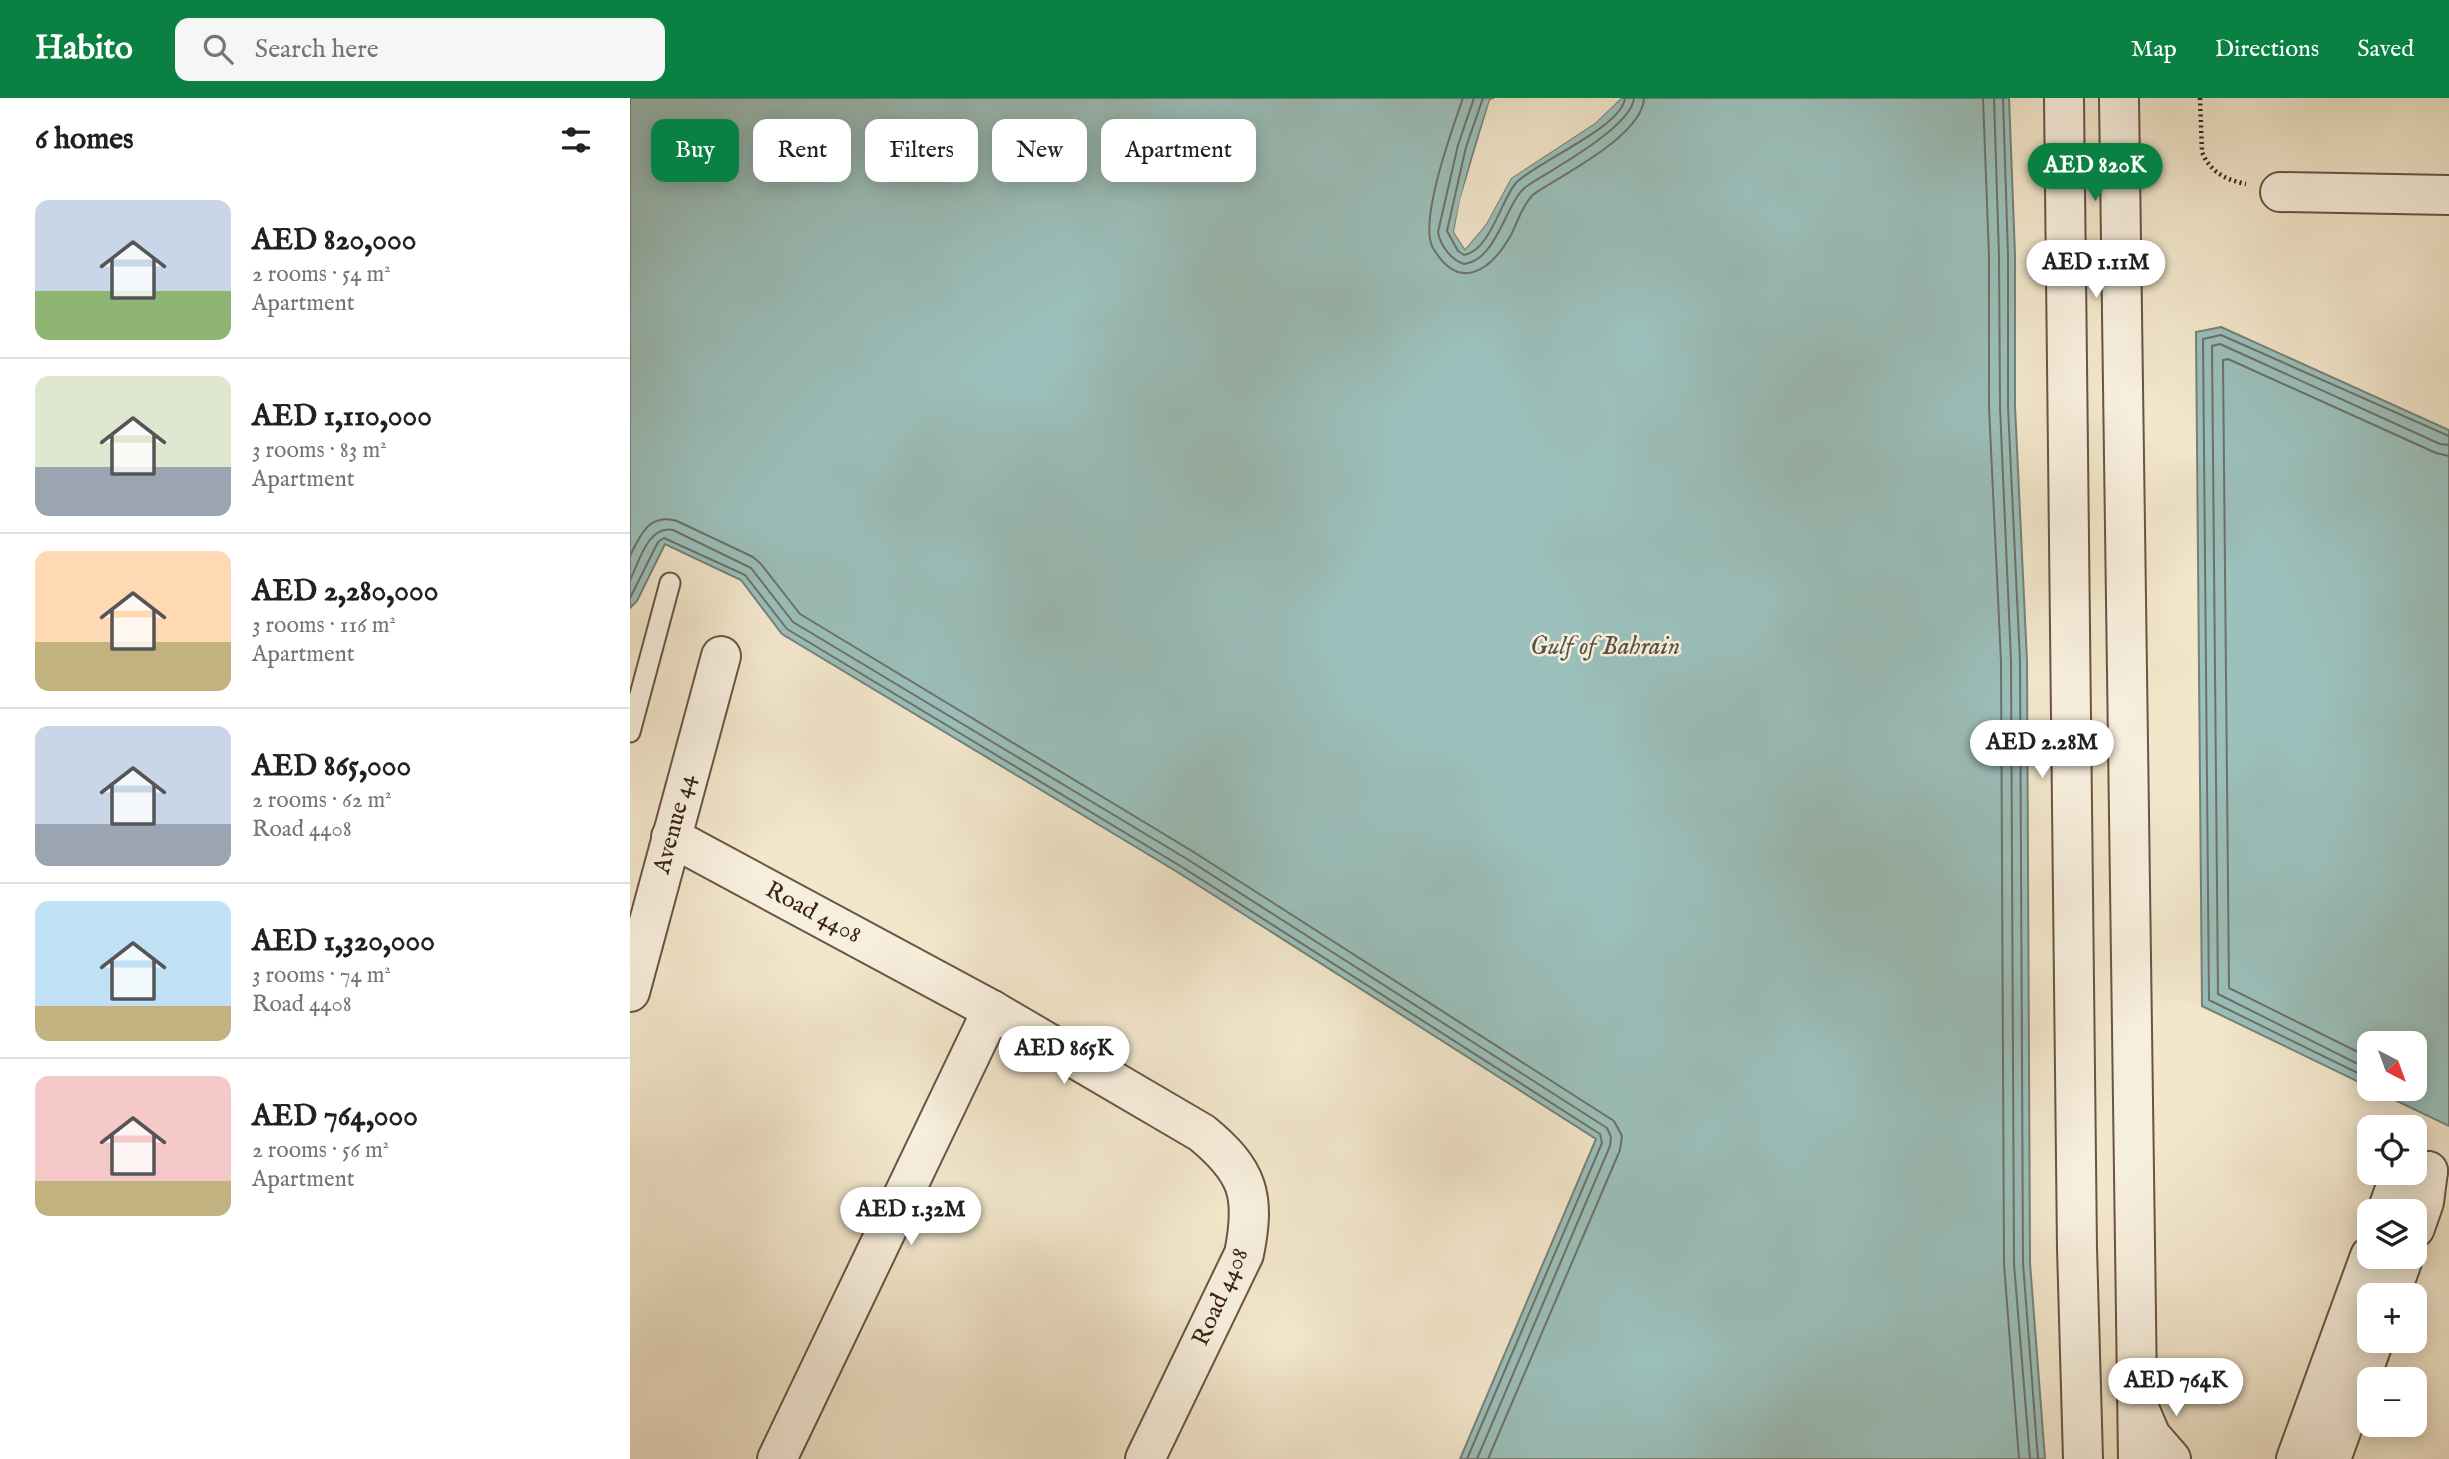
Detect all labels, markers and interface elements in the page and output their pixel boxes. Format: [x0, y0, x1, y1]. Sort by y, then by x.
search box [175, 18, 665, 81]
text: Habito [35, 28, 133, 70]
icon: search [199, 30, 237, 68]
text: Search here [255, 33, 379, 66]
text: Map [2131, 34, 2177, 65]
text: Directions [2215, 34, 2319, 65]
text: Saved [2357, 34, 2414, 65]
chip: Buy [651, 119, 739, 182]
chip: Rent [753, 119, 851, 182]
chip: Filters [865, 119, 978, 182]
chip: New [992, 119, 1087, 182]
chip: Apartment [1101, 119, 1256, 182]
text: 6 homes [35, 121, 134, 159]
icon: filters [557, 121, 595, 159]
pin: AED 820K [2023, 144, 2167, 203]
text: AED 820K [2044, 151, 2146, 180]
text: AED 820,000 [252, 222, 416, 260]
icon: home [91, 228, 175, 312]
pin: AED 1.11M [2016, 240, 2176, 300]
text: AED 1.11M [2042, 248, 2150, 277]
text: 2 rooms · 54 m² [252, 260, 391, 289]
text: Apartment [252, 289, 355, 318]
text: AED 1,110,000 [252, 398, 432, 436]
icon: home [91, 404, 175, 488]
text: 3 rooms · 83 m² [252, 436, 387, 465]
text: Apartment [252, 465, 355, 494]
text: AED 2,280,000 [252, 573, 439, 611]
icon: home [91, 579, 175, 663]
text: 3 rooms · 116 m² [252, 611, 396, 640]
water label: Gulf of Bahrain [1530, 630, 1680, 663]
text: Apartment [252, 640, 355, 669]
pin: AED 2.28M [1962, 720, 2122, 780]
text: AED 2.28M [1986, 728, 2098, 757]
text: AED 865,000 [252, 748, 411, 786]
icon: home [91, 754, 175, 838]
street label: Avenue 44 [647, 770, 703, 878]
text: 2 rooms · 62 m² [252, 786, 392, 815]
text: Road 4408 [252, 815, 352, 844]
street label: Road 4408 [760, 875, 866, 951]
text: AED 1,320,000 [252, 923, 435, 961]
icon: home [91, 929, 175, 1013]
text: 3 rooms · 74 m² [252, 961, 391, 990]
text: Road 4408 [252, 990, 352, 1019]
pin: AED 865K [992, 1026, 1136, 1086]
north arrow [2357, 1031, 2427, 1101]
map controls [2357, 1031, 2427, 1437]
text: AED 865K [1015, 1034, 1113, 1063]
text: AED 764,000 [252, 1098, 418, 1136]
icon: home [91, 1104, 175, 1188]
button: locate [2357, 1115, 2427, 1185]
text: 2 rooms · 56 m² [252, 1136, 389, 1165]
text: Apartment [252, 1165, 355, 1194]
pin: AED 1.32M [831, 1188, 991, 1247]
text: AED 1.32M [856, 1195, 966, 1224]
button: layers [2357, 1199, 2427, 1269]
street label: Road 4408 [1186, 1243, 1256, 1351]
button: + [2357, 1283, 2427, 1353]
pin: AED 764K [2104, 1358, 2248, 1418]
text: AED 764K [2124, 1366, 2228, 1395]
button: − [2357, 1367, 2427, 1437]

